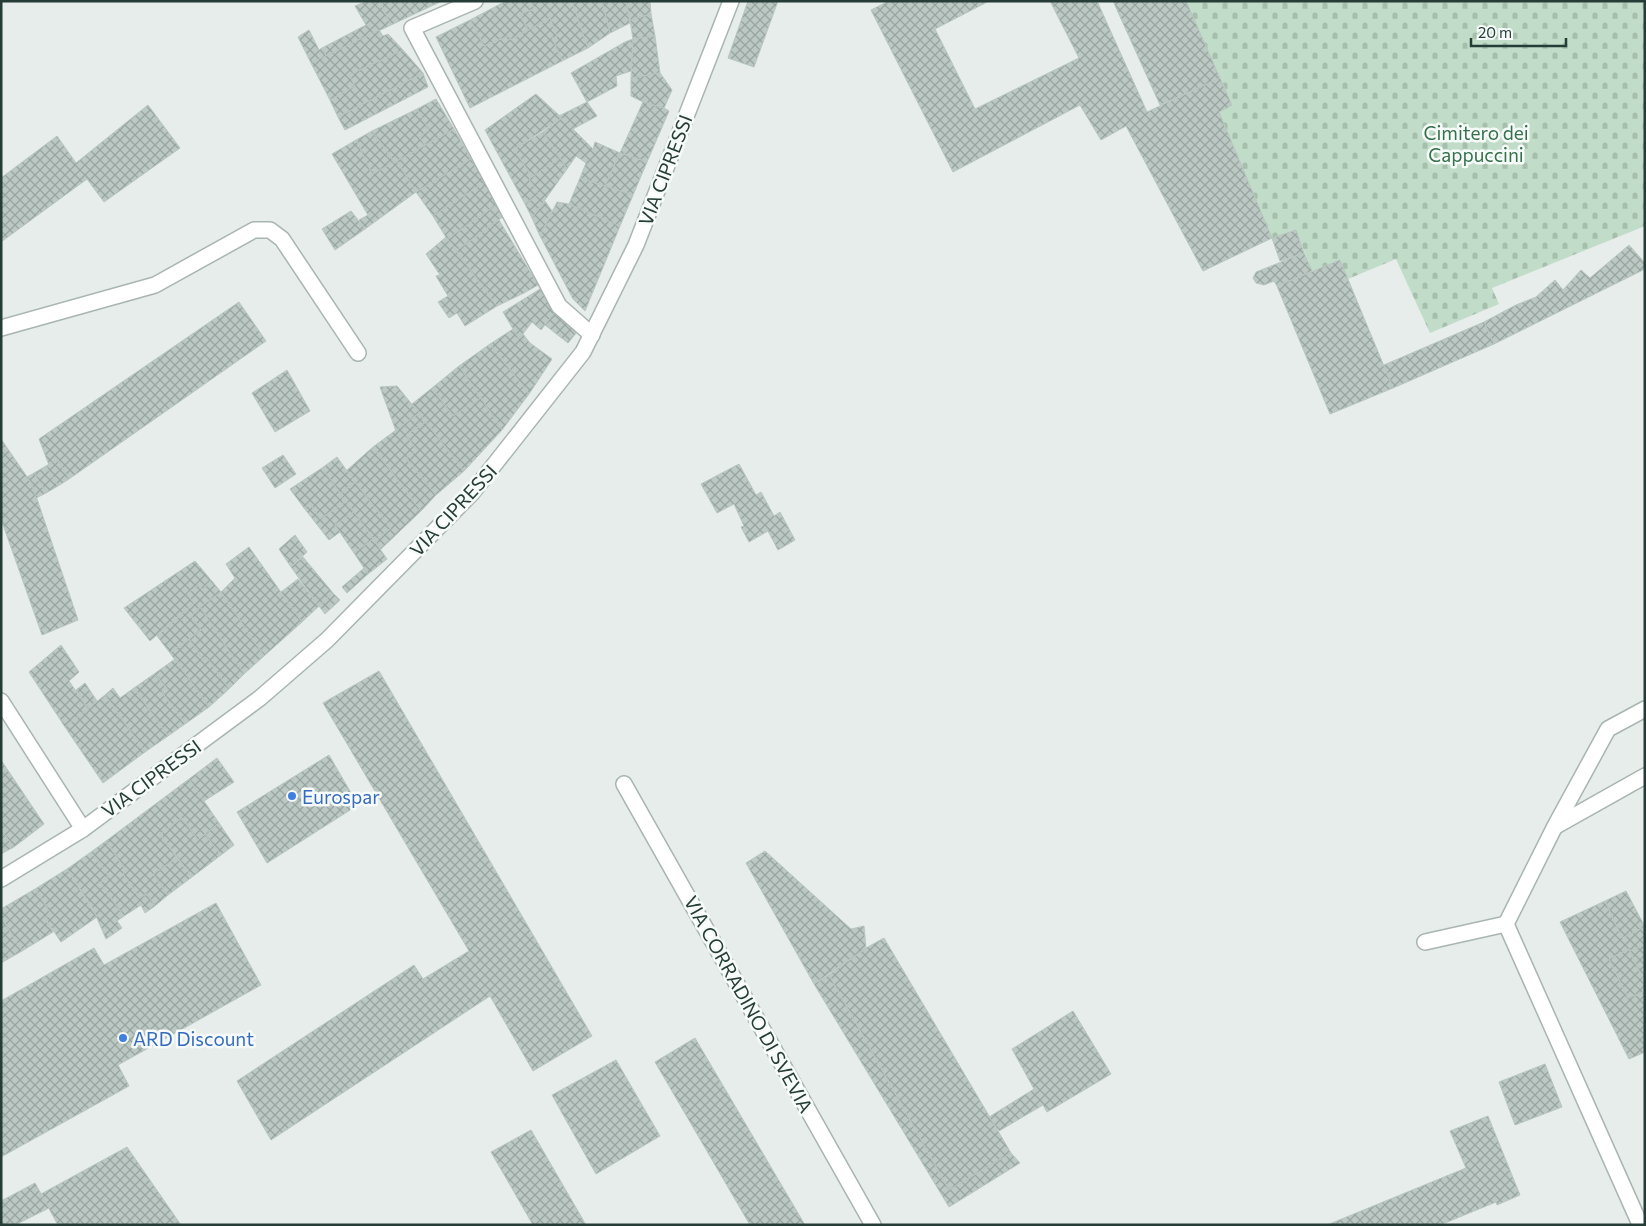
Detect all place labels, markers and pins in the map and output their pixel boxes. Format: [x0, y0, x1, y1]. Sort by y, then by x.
place label: Eurospar [302, 785, 380, 808]
marker: Eurospar [286, 790, 298, 802]
place label: ARD Discount [133, 1027, 254, 1050]
marker: ARD Discount [117, 1032, 129, 1044]

